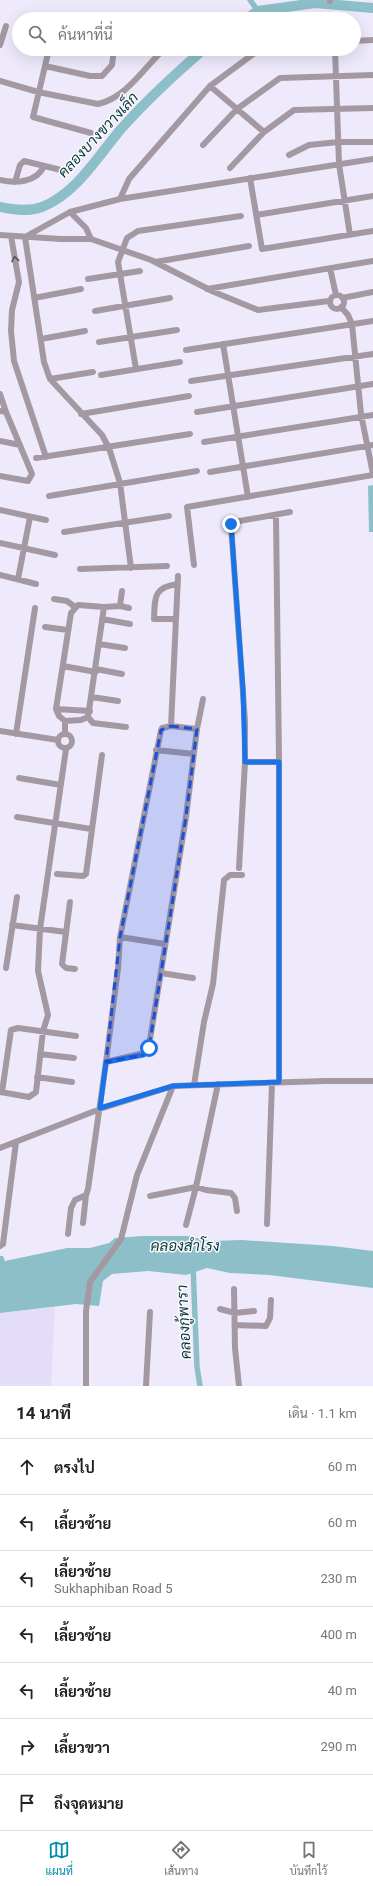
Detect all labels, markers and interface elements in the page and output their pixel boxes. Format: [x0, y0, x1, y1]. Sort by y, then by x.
search box [12, 12, 361, 56]
icon: search [26, 23, 48, 45]
text: ค้นหาที่นี่ [58, 26, 113, 44]
water label: คลองบางขวางเล็ก [53, 87, 142, 181]
one-way arrow [11, 256, 20, 262]
route end [222, 515, 240, 533]
route start [140, 1039, 158, 1057]
water label: คลองสำโรง [150, 1236, 220, 1255]
water label: คลองกู้พารา [172, 1284, 196, 1360]
text: 14 นาที [16, 1403, 71, 1423]
text: เดิน · 1.1 km [288, 1406, 357, 1421]
icon: ahead [16, 1456, 38, 1478]
text: ตรงไป [54, 1459, 95, 1477]
text: 60 m [328, 1459, 357, 1474]
icon: left [16, 1512, 38, 1534]
text: เลี้ยวซ้าย [54, 1515, 111, 1533]
text: 60 m [328, 1515, 357, 1530]
text: เลี้ยวซ้าย [54, 1563, 111, 1581]
icon: left [16, 1568, 38, 1590]
text: 230 m [320, 1571, 357, 1586]
text: Sukhaphiban Road 5 [54, 1581, 172, 1596]
icon: left [16, 1624, 38, 1646]
text: เลี้ยวซ้าย [54, 1627, 111, 1645]
text: 400 m [320, 1627, 357, 1642]
icon: left [16, 1680, 38, 1702]
text: เลี้ยวซ้าย [54, 1683, 111, 1701]
text: 40 m [328, 1683, 357, 1698]
icon: right [16, 1736, 38, 1758]
text: เลี้ยวขวา [54, 1739, 110, 1757]
text: 290 m [320, 1739, 357, 1754]
icon: arrive [16, 1792, 38, 1814]
text: ถึงจุดหมาย [54, 1795, 124, 1813]
tab: แผนที่ [46, 1839, 73, 1878]
tab: เส้นทาง [164, 1839, 199, 1878]
tab: บันทึกไว้ [290, 1839, 327, 1878]

